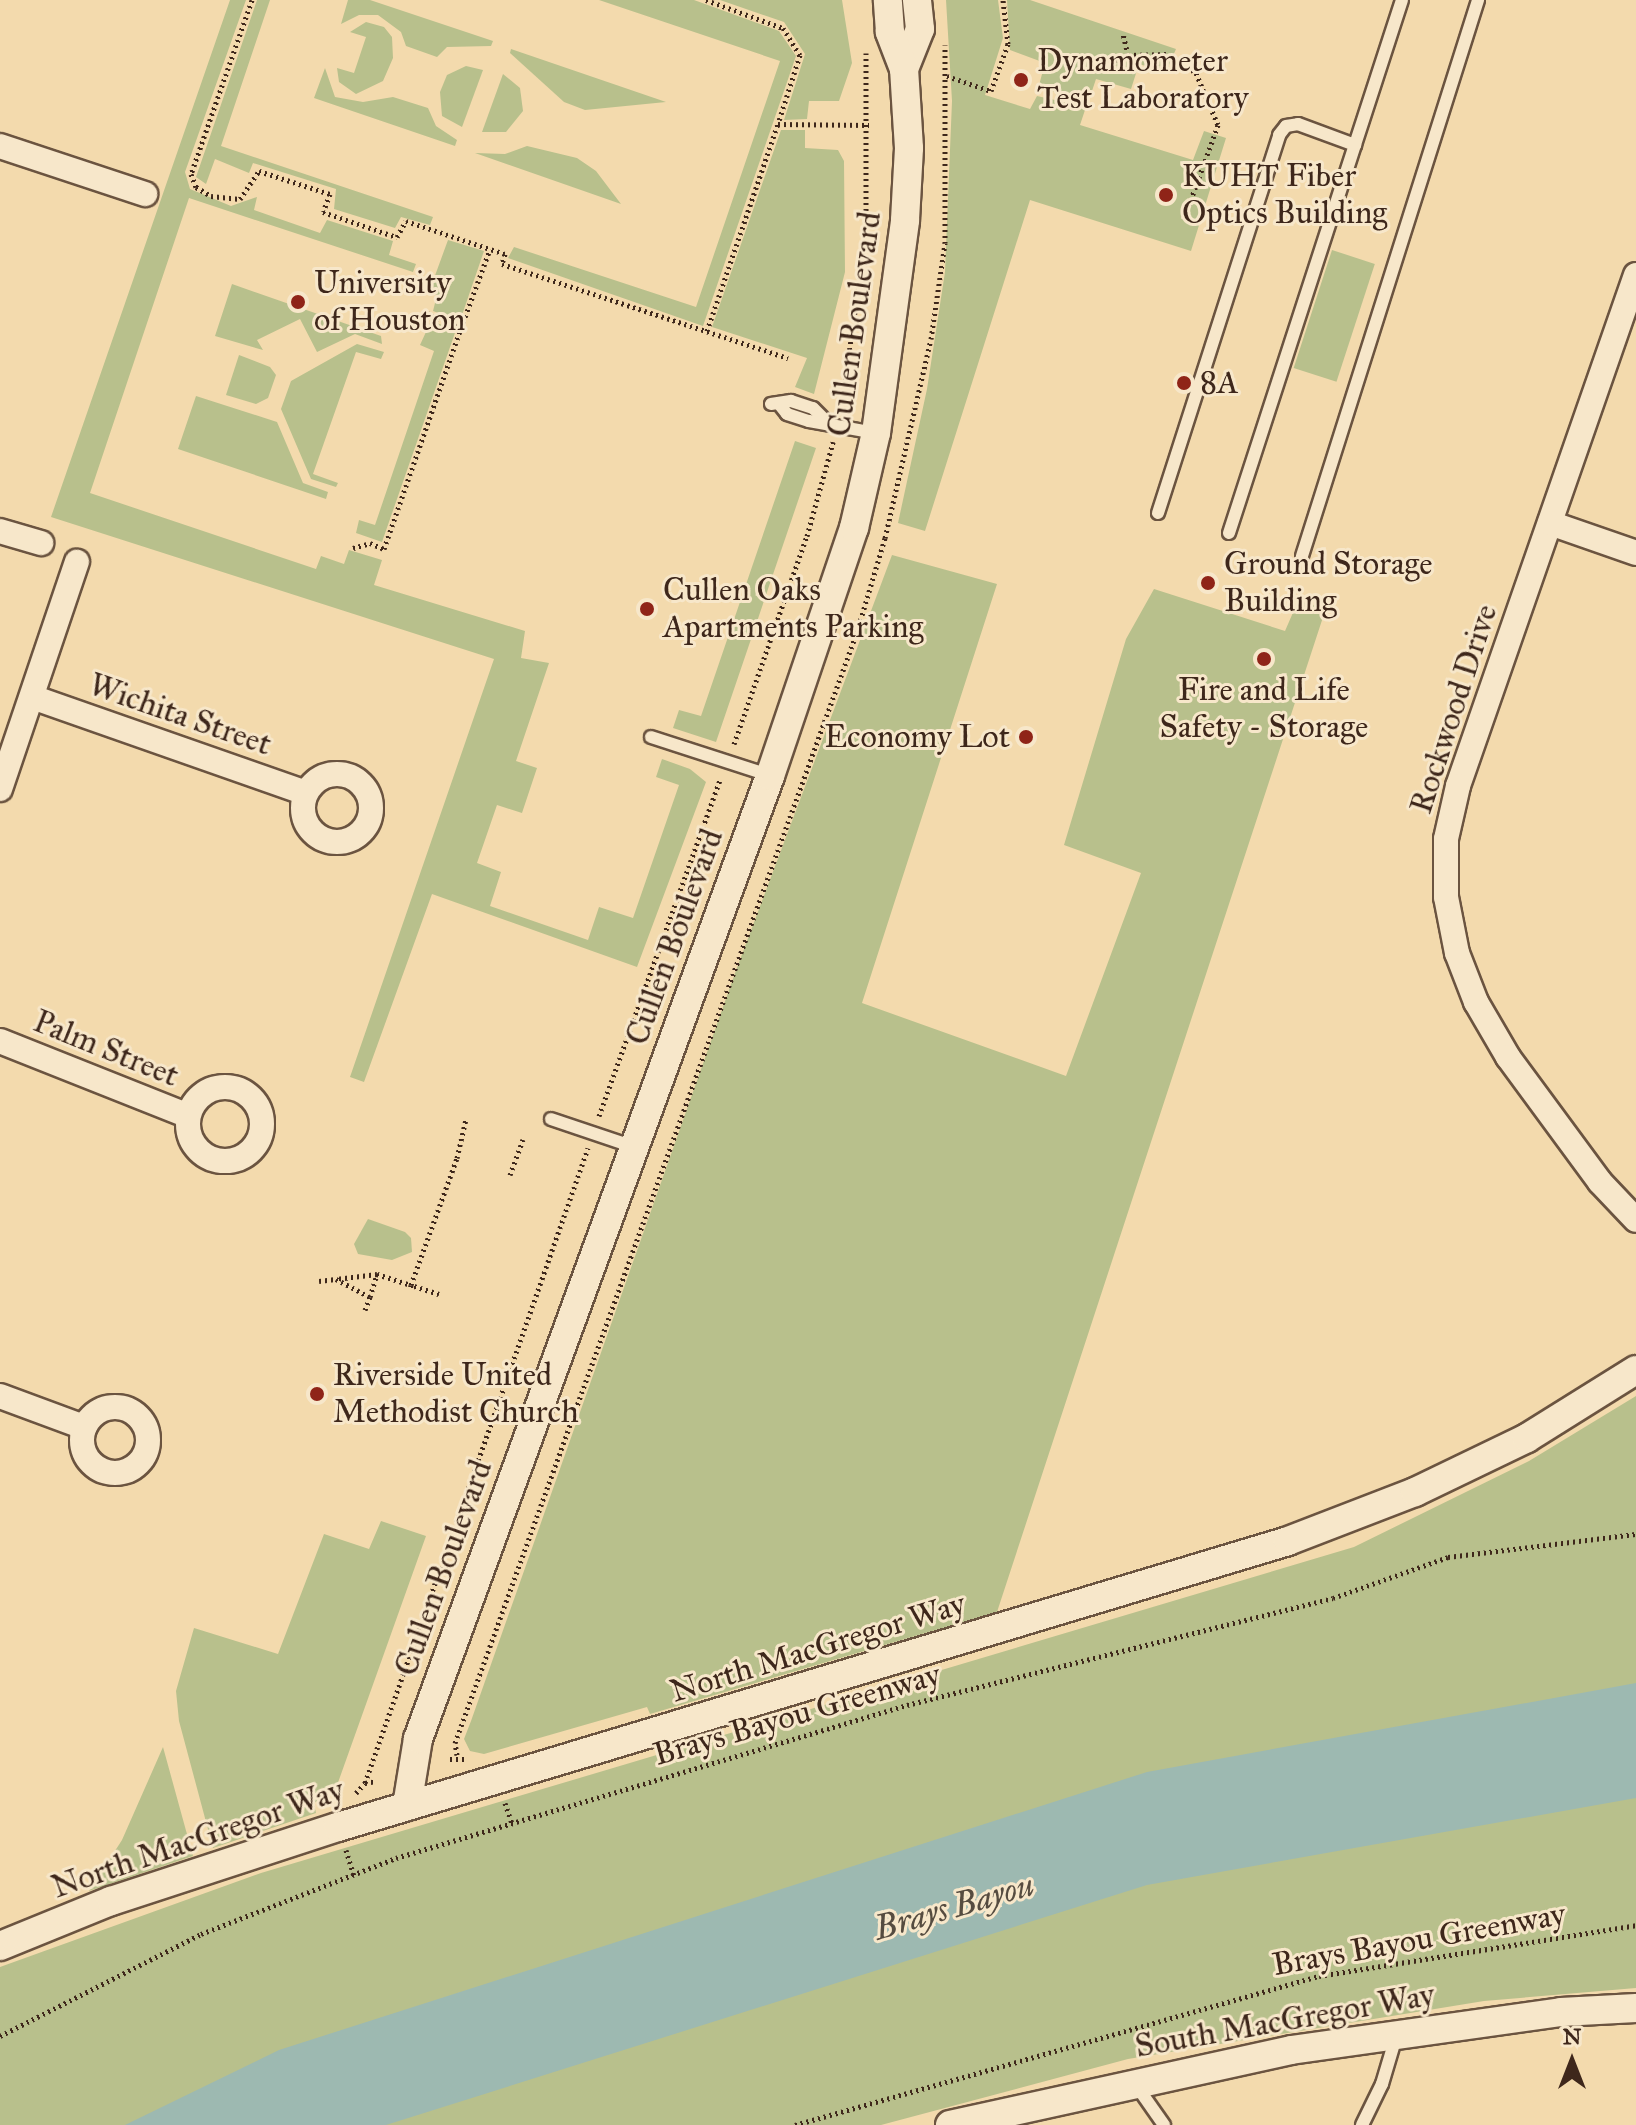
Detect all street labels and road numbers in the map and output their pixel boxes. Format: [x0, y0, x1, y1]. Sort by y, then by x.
street label: Cullen Boulevard [820, 209, 890, 439]
street label: Rockwood Drive [1402, 600, 1506, 818]
street label: Wichita Street [84, 666, 276, 764]
street label: Cullen Boulevard [618, 824, 732, 1050]
street label: Palm Street [28, 1003, 184, 1095]
street label: Cullen Boulevard [387, 1455, 501, 1681]
street label: North MacGregor Way [666, 1585, 970, 1711]
street label: Brays Bayou Greenway [649, 1656, 945, 1774]
street label: North MacGregor Way [47, 1771, 349, 1907]
street label: Brays Bayou Greenway [1270, 1895, 1568, 1985]
street label: South MacGregor Way [1132, 1976, 1438, 2066]

